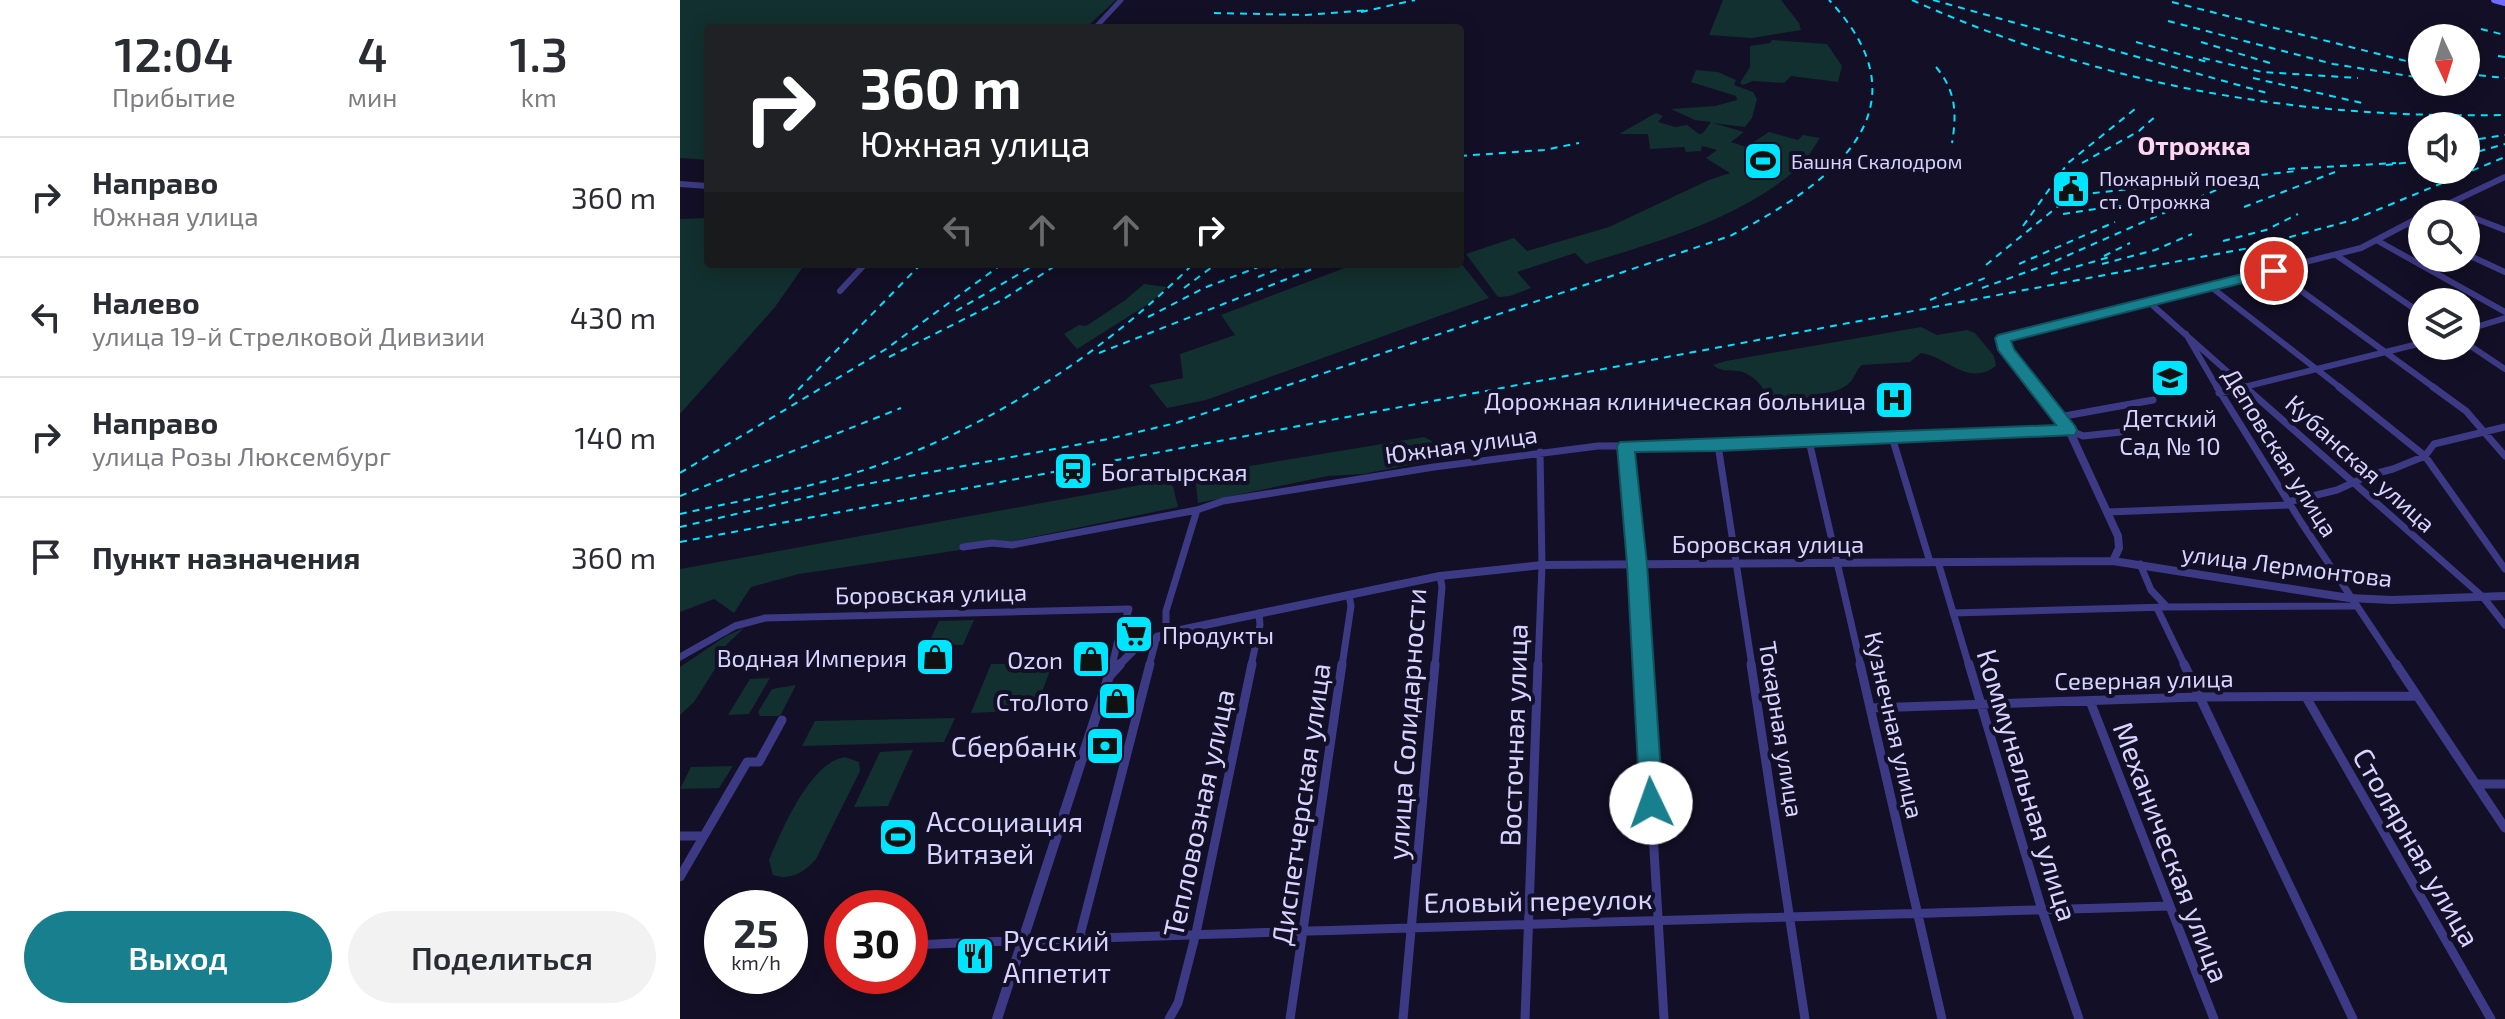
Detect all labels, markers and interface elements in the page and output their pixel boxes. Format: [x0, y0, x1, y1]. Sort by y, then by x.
text: 12:04 [114, 24, 233, 82]
text: 4 [357, 24, 388, 82]
text: 1.3 [509, 24, 568, 82]
north arrow [2408, 24, 2480, 96]
map controls [2408, 24, 2480, 360]
text: 360 m [860, 53, 1022, 120]
icon: right [728, 56, 832, 160]
text: Прибытие [112, 81, 236, 112]
text: мин [348, 81, 397, 112]
text: km [521, 81, 557, 112]
button: sound [2408, 112, 2480, 184]
text: Южная улица [860, 121, 1091, 164]
district label: Отрожка [2137, 129, 2251, 160]
sports icon: Башня Скалодром [1742, 140, 1784, 182]
place label: Башня Скалодром [1791, 149, 1962, 173]
text: Направо [92, 164, 218, 200]
place label: Пожарный поезд ст. Отрожка [2099, 166, 2260, 213]
public building icon: Пожарный поезд ст. Отрожка [2050, 168, 2092, 210]
icon: right [24, 175, 68, 219]
text: 360 m [571, 179, 656, 215]
text: Южная улица [92, 200, 259, 231]
button: search [2408, 200, 2480, 272]
icon: left [936, 208, 980, 252]
icon: ahead [1020, 208, 1064, 252]
icon: ahead [1104, 208, 1148, 252]
icon: right [1188, 208, 1232, 252]
pin [2240, 237, 2308, 305]
icon: arrive [2252, 249, 2296, 293]
text: Налево [92, 284, 200, 320]
button: layers [2408, 288, 2480, 360]
icon: left [24, 295, 68, 339]
text: 430 m [570, 299, 656, 335]
text: улица 19-й Стрелковой Дивизии [92, 320, 485, 351]
school or university icon: Детский Сад № 10 [2149, 357, 2191, 399]
street label: Деповская улица [2217, 362, 2345, 542]
hospital icon: Дорожная клиническая больница [1873, 379, 1915, 421]
place label: Дорожная клиническая больница [1484, 386, 1866, 415]
street label: Кубанская улица [2280, 388, 2442, 538]
place label: Детский Сад № 10 [2119, 403, 2221, 460]
text: Направо [92, 404, 218, 440]
icon: right [24, 415, 68, 459]
text: 140 m [575, 419, 656, 455]
street label: Южная улица [1383, 419, 1539, 470]
text: улица Розы Люксембург [92, 440, 391, 471]
station icon: Богатырская [1052, 450, 1094, 492]
place label: Богатырская [1101, 457, 1247, 486]
street label: Боровская улица [1672, 529, 1864, 559]
icon: arrive [24, 535, 68, 579]
street label: улица Лермонтова [2180, 538, 2394, 593]
text: Пункт назначения [92, 539, 360, 575]
text: 360 m [571, 539, 656, 575]
street label: Боровская улица [835, 577, 1027, 610]
street label: улица Солидарности [1380, 587, 1432, 861]
supermarket icon: Продукты [1113, 613, 1155, 655]
place label: Продукты [1162, 620, 1274, 650]
street label: Восточная улица [1492, 623, 1534, 847]
street label: Кузнечная улица [1858, 629, 1931, 822]
shop icon: Водная Империя [914, 636, 956, 678]
shop icon: Ozon [1070, 638, 1112, 680]
street label: Токарная улица [1753, 639, 1810, 819]
place label: Водная Империя [717, 643, 907, 672]
place label: Ozon [1007, 645, 1063, 674]
street label: Коммунальная улица [1970, 645, 2086, 925]
street label: Диспетчерская улица [1263, 661, 1337, 947]
street label: Северная улица [2054, 663, 2234, 696]
shop icon: СтоЛото [1096, 680, 1138, 722]
street label: Тепловозная улица [1155, 686, 1241, 940]
place label: СтоЛото [996, 687, 1089, 716]
street label: Механическая улица [2107, 717, 2237, 987]
bank icon: Сбербанк [1084, 725, 1126, 767]
place label: Сбербанк [951, 729, 1077, 763]
street label: Столярная улица [2346, 742, 2488, 952]
position arrow [1609, 761, 1693, 845]
place label: Ассоциация Витязей [926, 804, 1083, 870]
sports icon: Ассоциация Витязей [877, 816, 919, 858]
street label: Еловый переулок [1423, 881, 1653, 919]
speed limit sign: 30 [824, 890, 928, 994]
text: 25 [733, 908, 779, 956]
button: Выход [24, 911, 332, 1003]
button: Поделиться [348, 911, 656, 1003]
place label: Русский Аппетит [1003, 923, 1111, 989]
restaurant icon: Русский Аппетит [954, 935, 996, 977]
text: km/h [731, 950, 781, 974]

